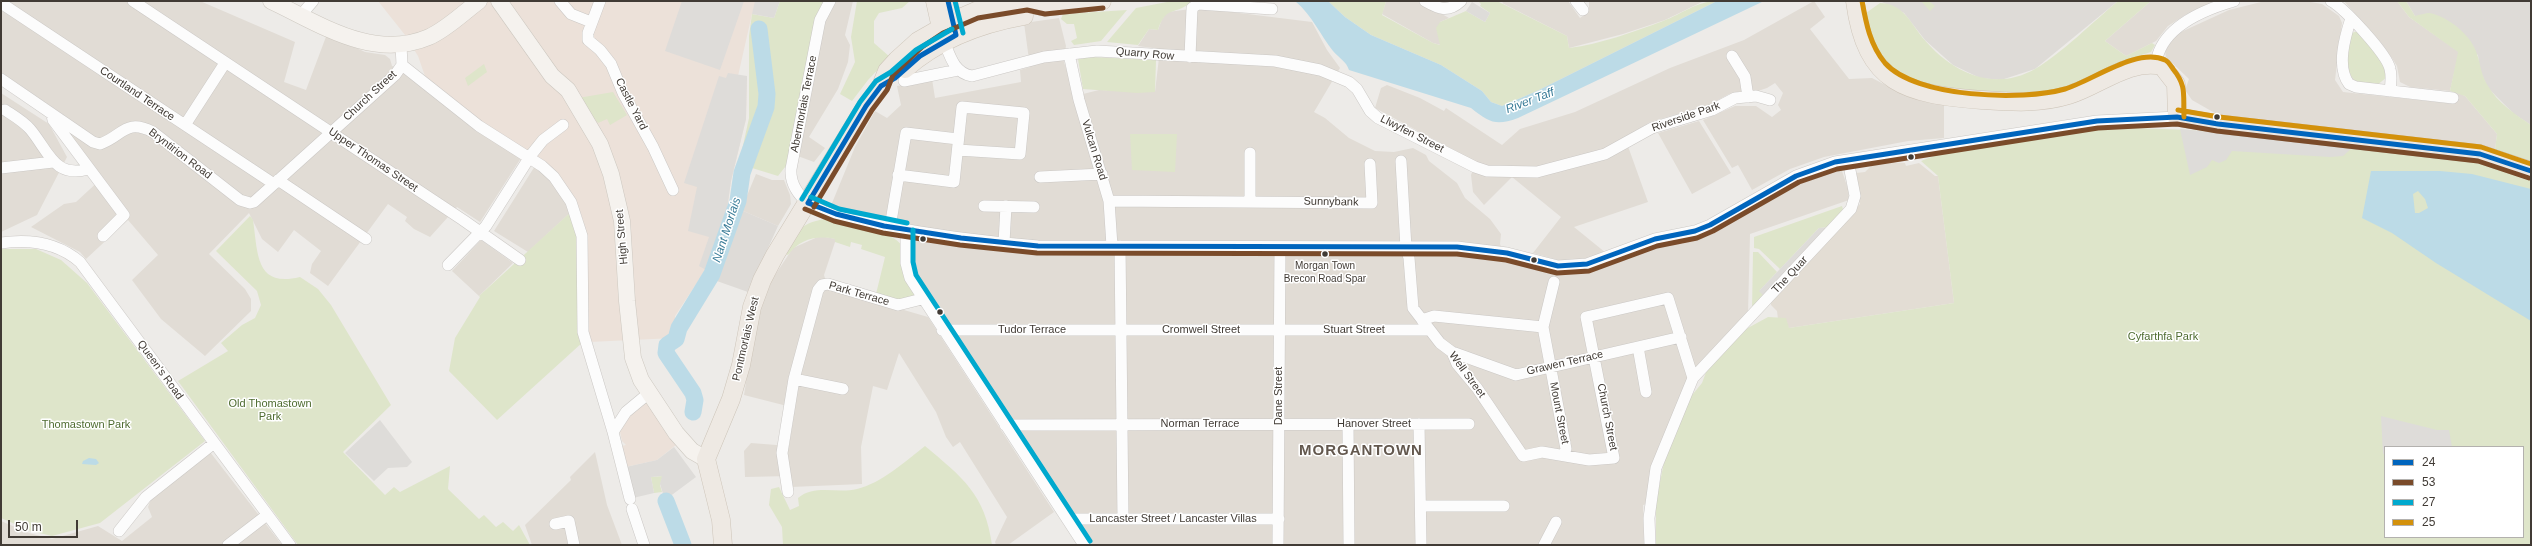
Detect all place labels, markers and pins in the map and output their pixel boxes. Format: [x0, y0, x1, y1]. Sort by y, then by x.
unlabelled marker [2212, 112, 2222, 122]
unlabelled marker [1906, 152, 1916, 162]
unlabelled marker [918, 234, 928, 244]
marker: Morgan Town Brecon Road Spar [1320, 249, 1330, 259]
unlabelled marker [1529, 255, 1539, 265]
place label: Morgan Town Brecon Road Spar [1284, 260, 1366, 284]
unlabelled marker [935, 307, 945, 317]

